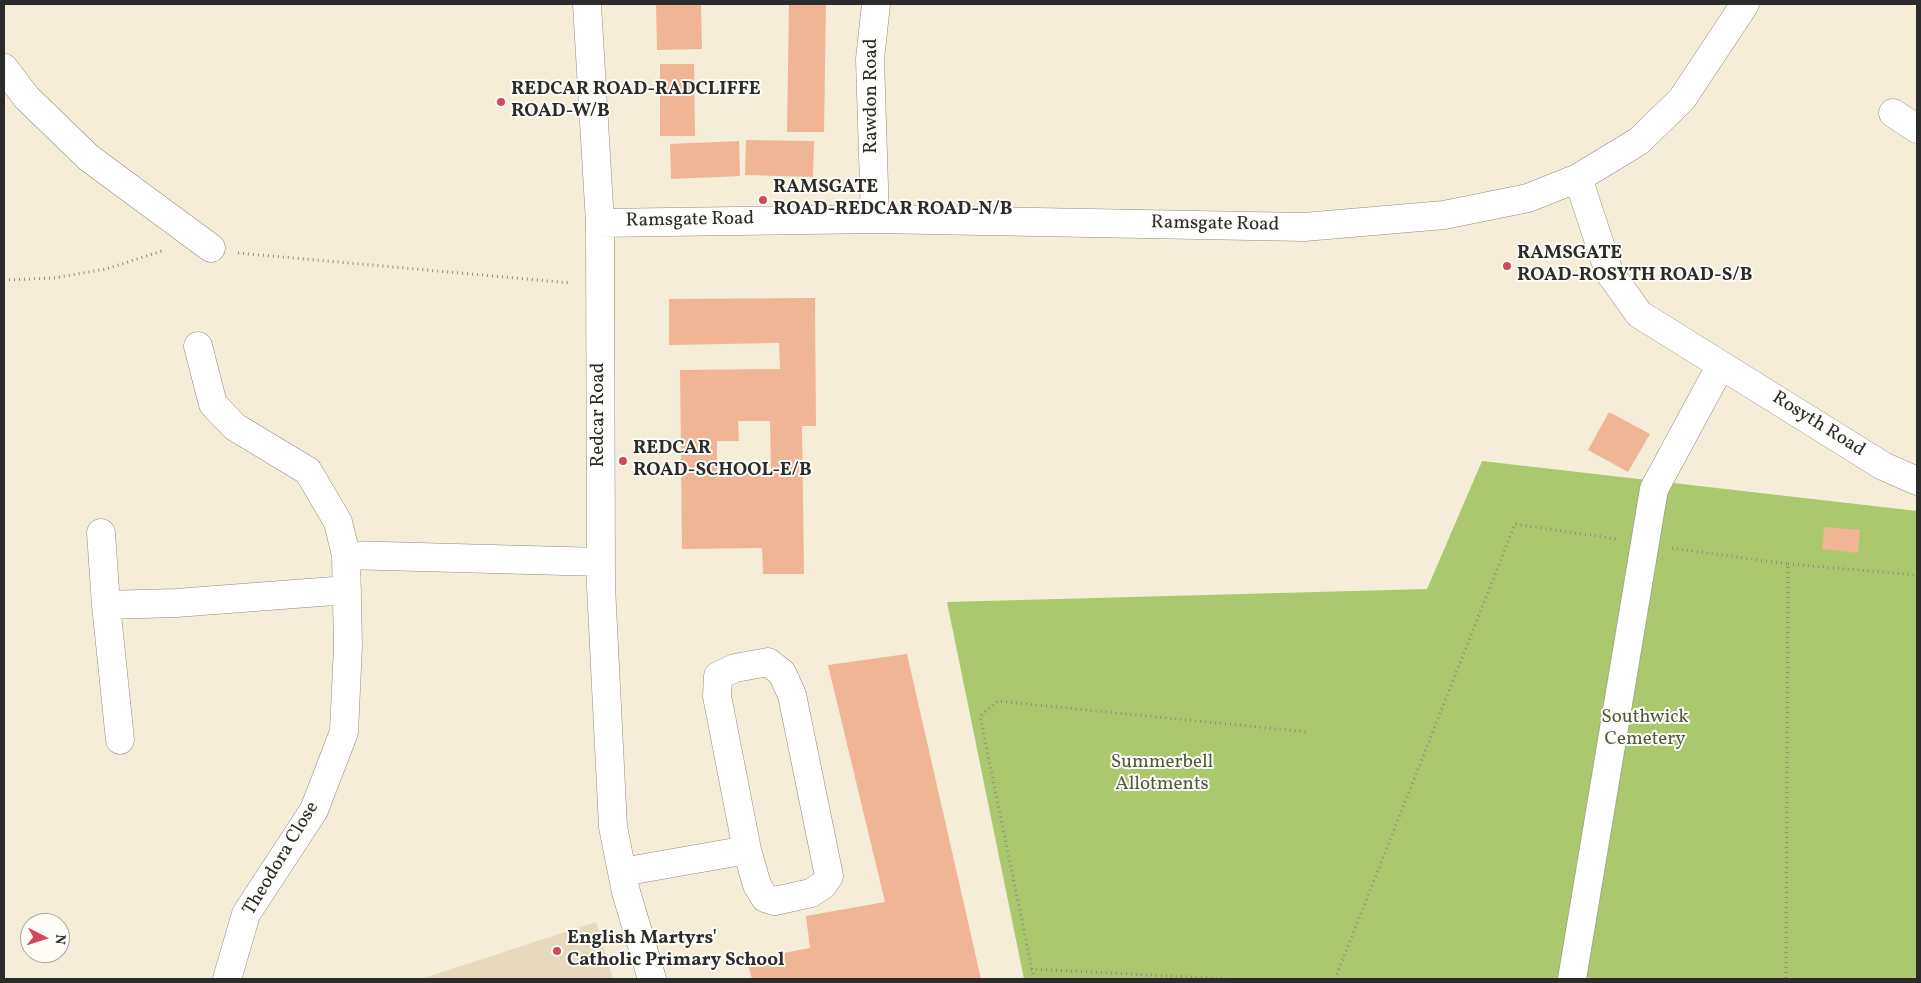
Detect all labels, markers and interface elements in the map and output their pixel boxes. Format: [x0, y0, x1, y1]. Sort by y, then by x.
street label: Rawdon Road [862, 38, 884, 154]
place label: REDCAR ROAD-RADCLIFFE ROAD-W/B [511, 80, 761, 124]
marker: REDCAR ROAD-RADCLIFFE ROAD-W/B [495, 96, 507, 108]
place label: RAMSGATE ROAD-REDCAR ROAD-N/B [773, 178, 1012, 222]
marker: RAMSGATE ROAD-REDCAR ROAD-N/B [757, 194, 769, 206]
street label: Ramsgate Road [626, 208, 754, 234]
street label: Ramsgate Road [1151, 212, 1279, 238]
place label: RAMSGATE ROAD-ROSYTH ROAD-S/B [1517, 244, 1752, 288]
marker: RAMSGATE ROAD-ROSYTH ROAD-S/B [1501, 260, 1513, 272]
street label: Redcar Road [589, 363, 611, 467]
street label: Rosyth Road [1767, 387, 1869, 463]
place label: REDCAR ROAD-SCHOOL-E/B [633, 439, 812, 483]
marker: REDCAR ROAD-SCHOOL-E/B [617, 455, 629, 467]
park label: Southwick Cemetery [1601, 708, 1689, 752]
park label: Summerbell Allotments [1111, 753, 1213, 797]
street label: Theodora Close [239, 798, 325, 920]
north arrow [20, 913, 70, 963]
place label: English Martyrs' Catholic Primary School [567, 929, 784, 973]
text: N [50, 933, 69, 945]
marker: English Martyrs' Catholic Primary School [551, 945, 563, 957]

